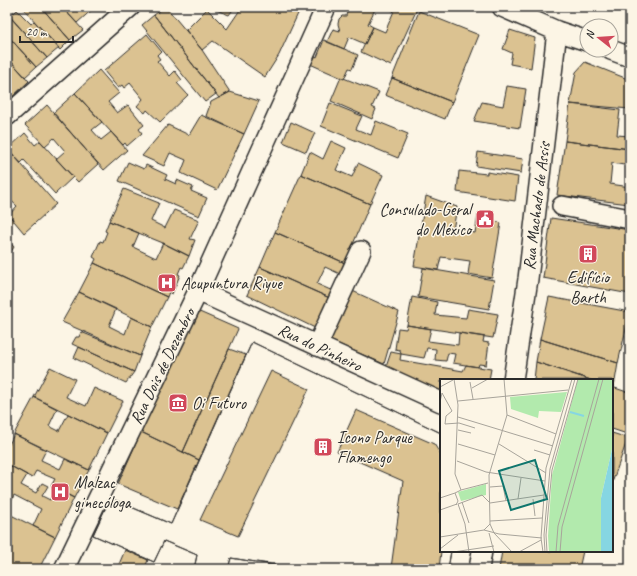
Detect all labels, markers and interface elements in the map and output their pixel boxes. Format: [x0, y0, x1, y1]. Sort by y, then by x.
scale bar [20, 18, 73, 44]
north arrow [579, 18, 619, 58]
text: 20 m [26, 24, 48, 40]
text: N [582, 28, 598, 40]
street label: Rua Machado de Assis [518, 139, 555, 271]
place label: Consulado-Geral do México [380, 199, 474, 240]
public building icon: Consulado-Geral do México [474, 208, 496, 230]
building icon: Edifício Barth [577, 243, 599, 265]
place label: Edifício Barth [567, 267, 611, 308]
hospital icon: Acupuntura Riyue [156, 272, 178, 294]
place label: Acupuntura Riyue [181, 273, 283, 294]
street label: Rua Dois de Dezembro [125, 303, 200, 428]
street label: Rua do Pinheiro [275, 319, 366, 376]
inset map [440, 379, 613, 552]
museum icon: Oi Futuro [167, 392, 189, 414]
place label: Oi Futuro [192, 393, 247, 414]
place label: Icono Parque Flamengo [337, 427, 413, 468]
building icon: Icono Parque Flamengo [312, 436, 334, 458]
place label: Malzac ginecóloga [74, 472, 132, 513]
hospital icon: Malzac ginecóloga [49, 481, 71, 503]

